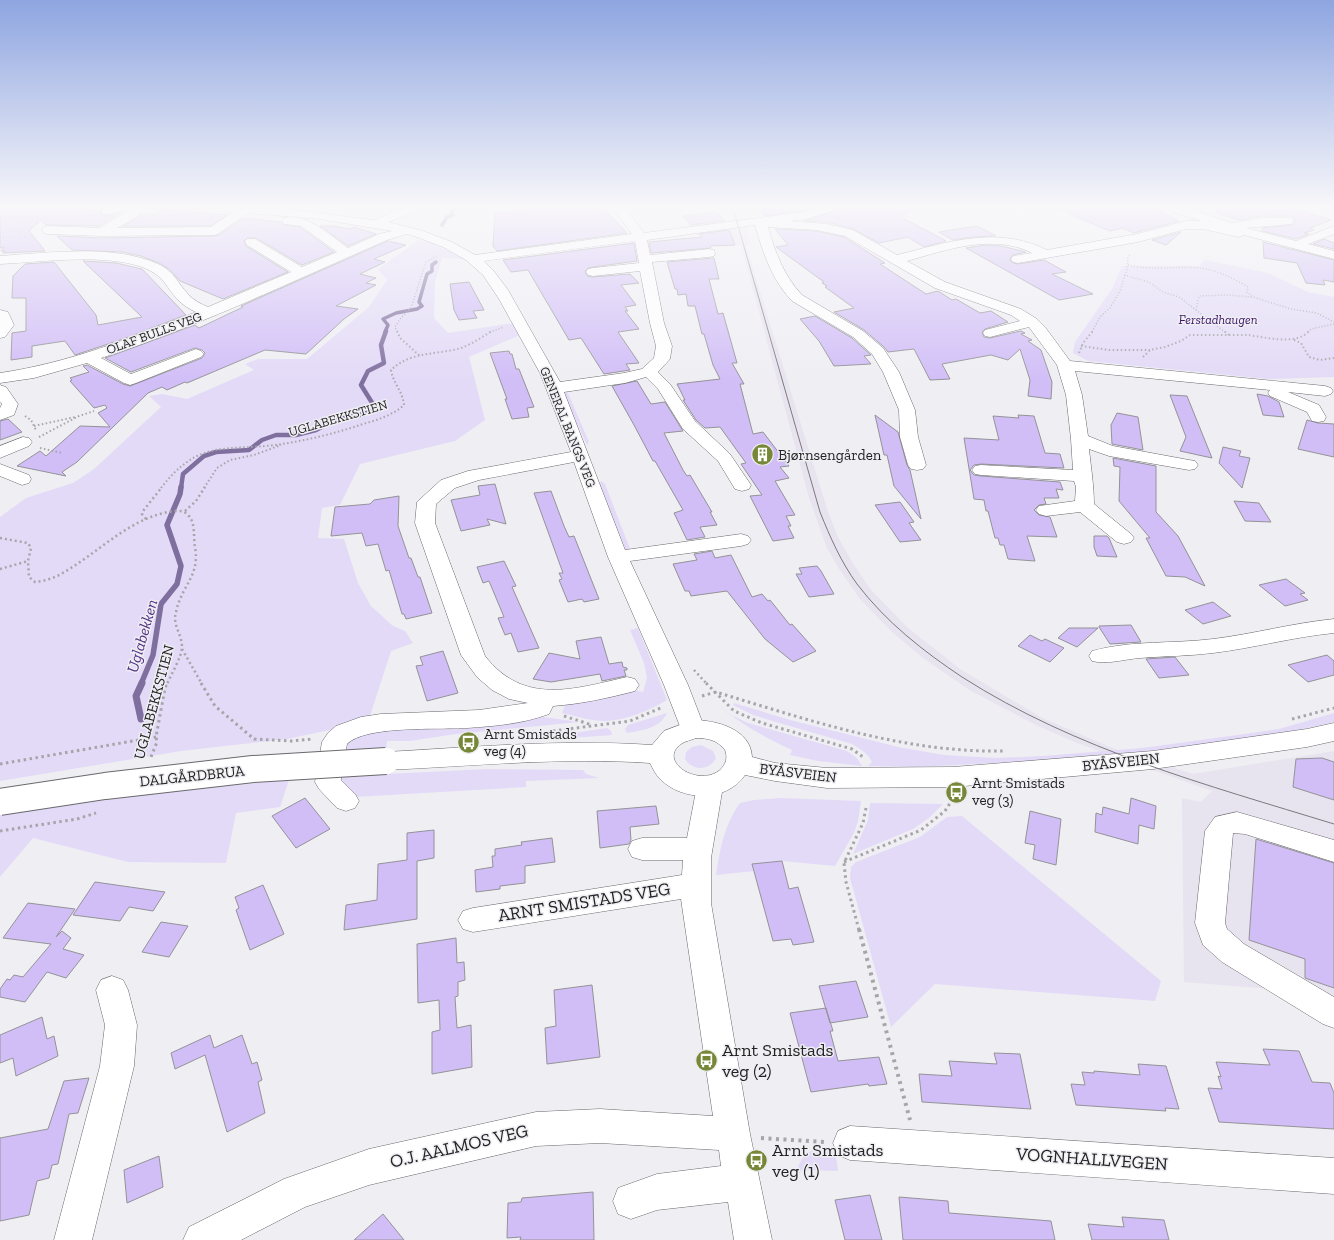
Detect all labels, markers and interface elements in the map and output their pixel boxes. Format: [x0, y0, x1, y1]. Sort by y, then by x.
street label: OLAF BULLS VEG [104, 309, 204, 357]
park label: Ferstadhaugen [1178, 312, 1258, 327]
street label: GENERAL BANGS VEG [537, 364, 599, 490]
street label: UGLABEKKSTIEN [287, 397, 390, 439]
building icon: Bjørnsengården [749, 442, 775, 468]
place label: Bjørnsengården [778, 446, 882, 464]
water label: Uglabekken [122, 597, 162, 675]
street label: UGLABEKKSTIEN [130, 643, 178, 761]
place label: Arnt Smistads veg (4) [484, 725, 577, 760]
bus stop icon: Arnt Smistads veg (4) [455, 730, 481, 756]
street label: BYÅSVEIEN [1081, 749, 1161, 775]
street label: BYÅSVEIEN [758, 759, 838, 787]
street label: DALGÅRDBRUA [139, 762, 246, 790]
place label: Arnt Smistads veg (3) [972, 774, 1065, 809]
bus stop icon: Arnt Smistads veg (3) [943, 779, 969, 805]
street label: ARNT SMISTADS VEG [496, 878, 672, 926]
place label: Arnt Smistads veg (2) [722, 1039, 834, 1082]
bus stop icon: Arnt Smistads veg (2) [693, 1047, 719, 1073]
street label: O.J. AALMOS VEG [388, 1119, 530, 1173]
place label: Arnt Smistads veg (1) [772, 1139, 884, 1182]
street label: VOGNHALLVEGEN [1014, 1143, 1169, 1175]
bus stop icon: Arnt Smistads veg (1) [744, 1147, 770, 1173]

